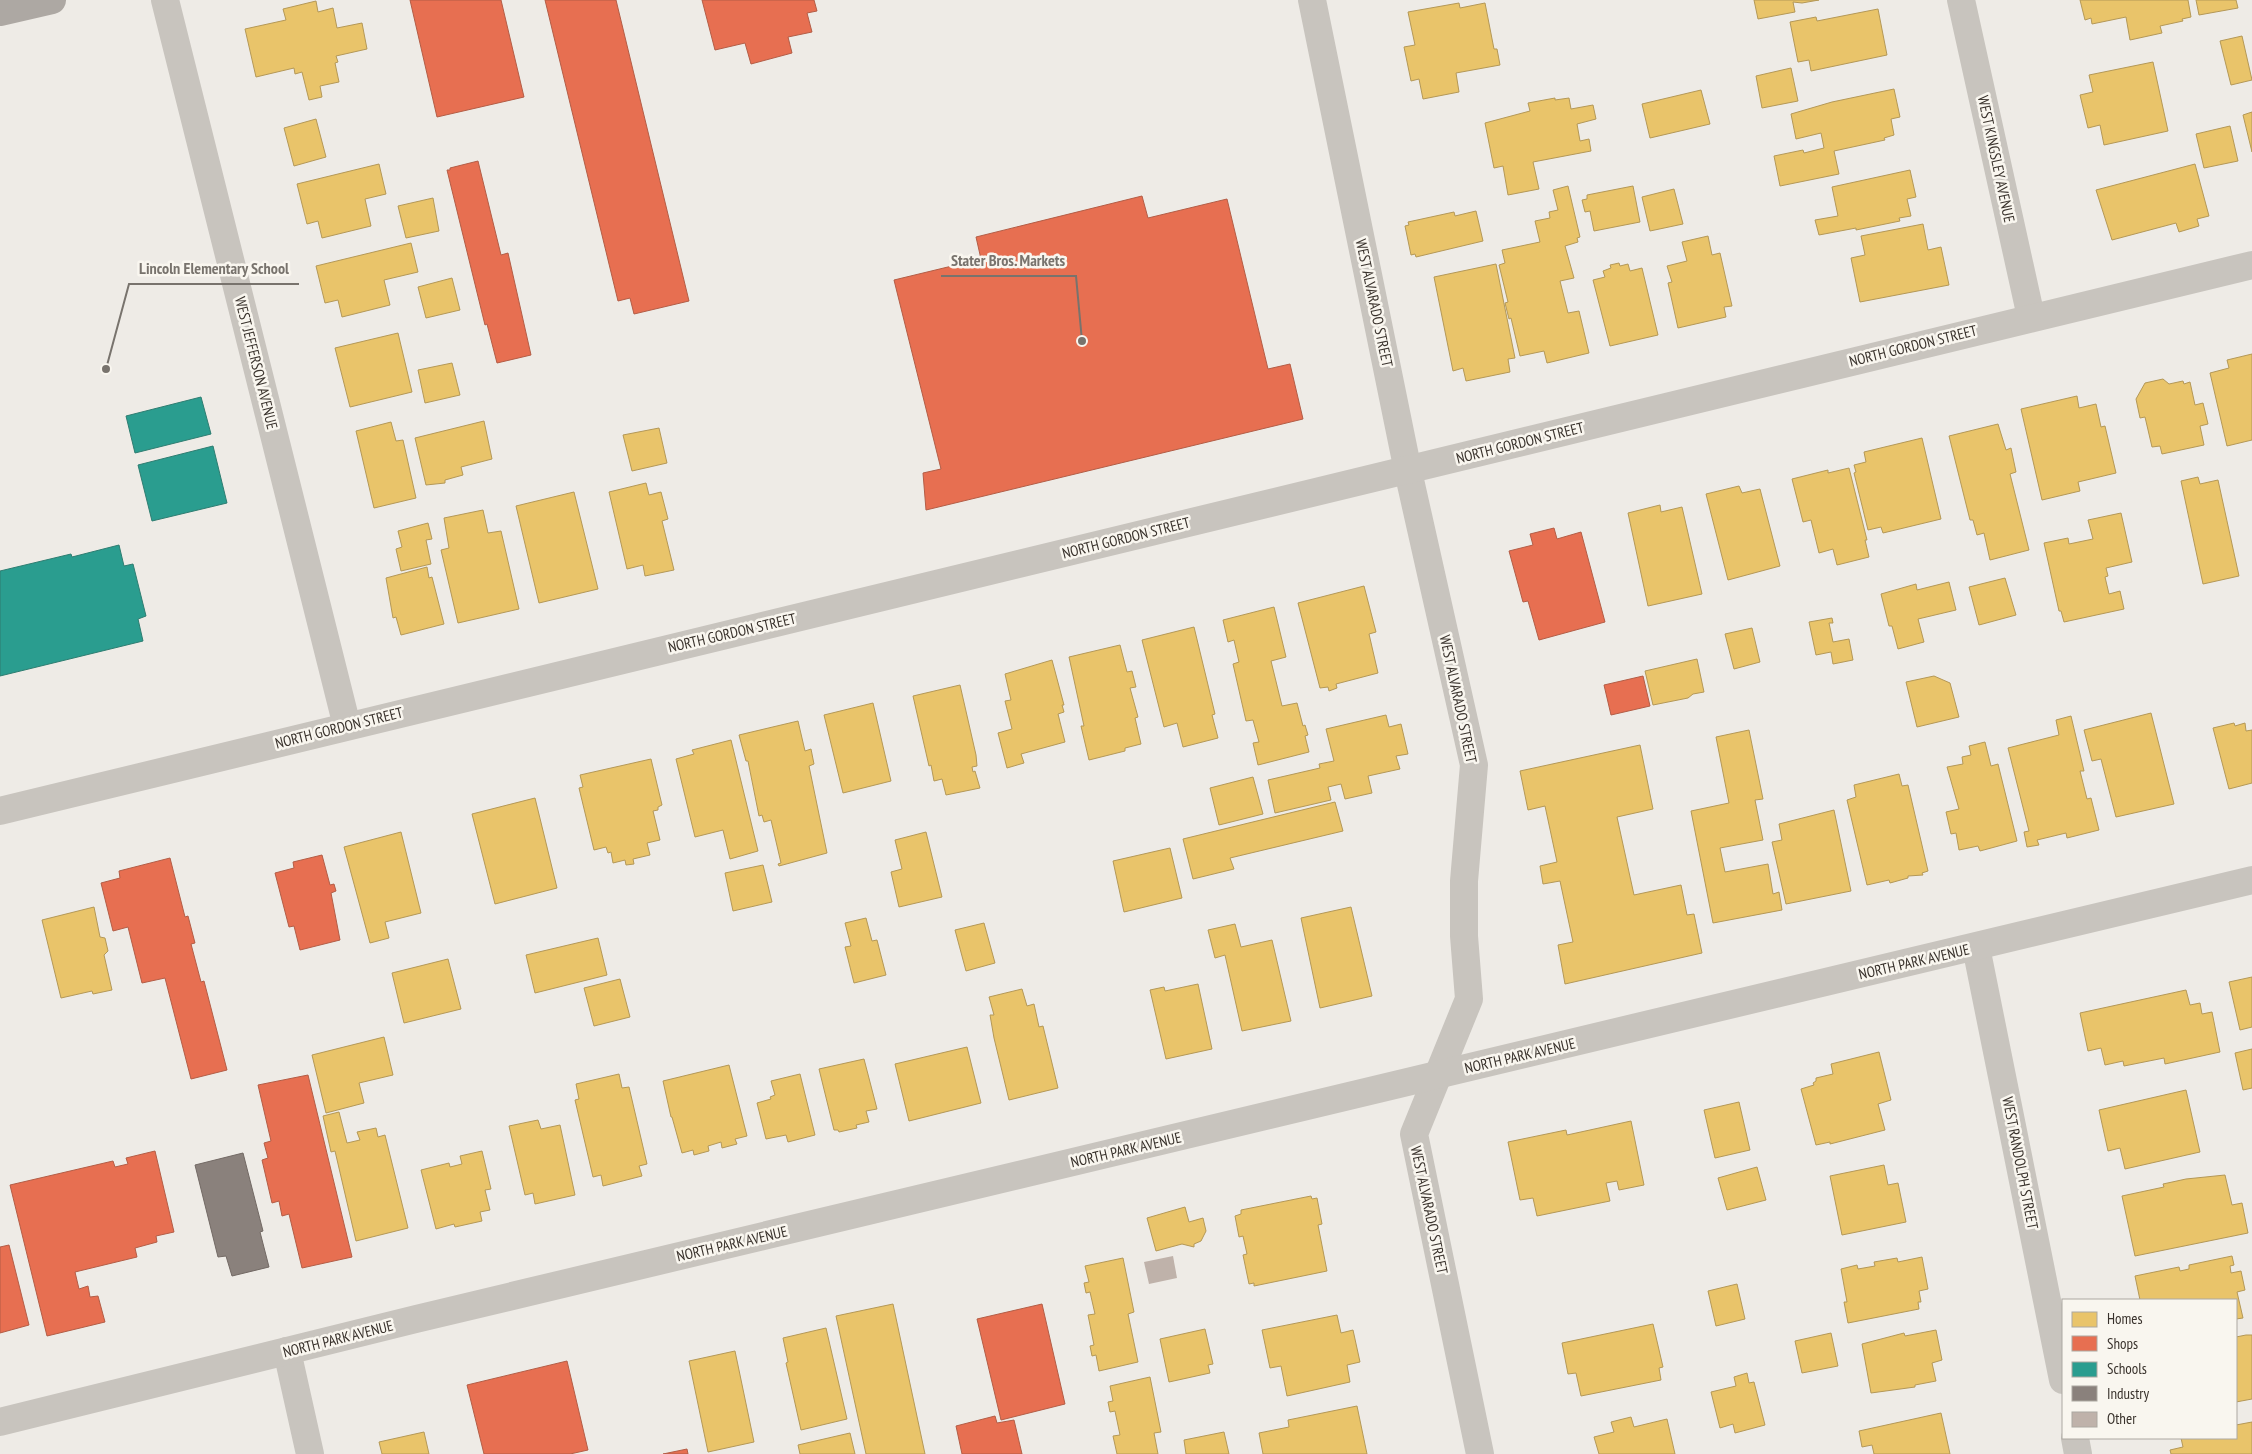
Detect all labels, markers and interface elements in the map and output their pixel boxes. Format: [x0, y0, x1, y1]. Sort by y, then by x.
street label: WEST KINGSLEY AVENUE [1974, 94, 2019, 224]
street label: WEST ALVARADO STREET [1352, 237, 1397, 369]
callout: Stater Bros. Markets [941, 245, 1076, 276]
text: Stater Bros. Markets [951, 250, 1065, 270]
callout: Lincoln Elementary School [129, 253, 299, 284]
text: Lincoln Elementary School [139, 258, 289, 278]
street label: WEST JEFFERSON AVENUE [231, 295, 282, 431]
street label: NORTH GORDON STREET [1847, 320, 1979, 371]
street label: NORTH GORDON STREET [1454, 417, 1586, 468]
street label: NORTH GORDON STREET [1060, 512, 1192, 563]
street label: NORTH GORDON STREET [666, 608, 798, 656]
street label: WEST ALVARADO STREET [1436, 633, 1481, 765]
street label: NORTH GORDON STREET [273, 702, 405, 753]
street label: NORTH PARK AVENUE [1857, 940, 1971, 983]
street label: NORTH PARK AVENUE [1463, 1034, 1577, 1077]
street label: WEST RANDOLPH STREET [1998, 1095, 2043, 1231]
street label: NORTH PARK AVENUE [1069, 1128, 1183, 1171]
street label: WEST ALVARADO STREET [1407, 1144, 1452, 1276]
street label: NORTH PARK AVENUE [675, 1222, 789, 1265]
legend [2062, 1299, 2237, 1439]
text: Homes [2107, 1309, 2143, 1328]
street label: NORTH PARK AVENUE [281, 1316, 395, 1361]
text: Shops [2107, 1334, 2138, 1353]
text: Schools [2107, 1359, 2147, 1378]
text: Industry [2107, 1384, 2149, 1403]
text: Other [2107, 1409, 2137, 1428]

